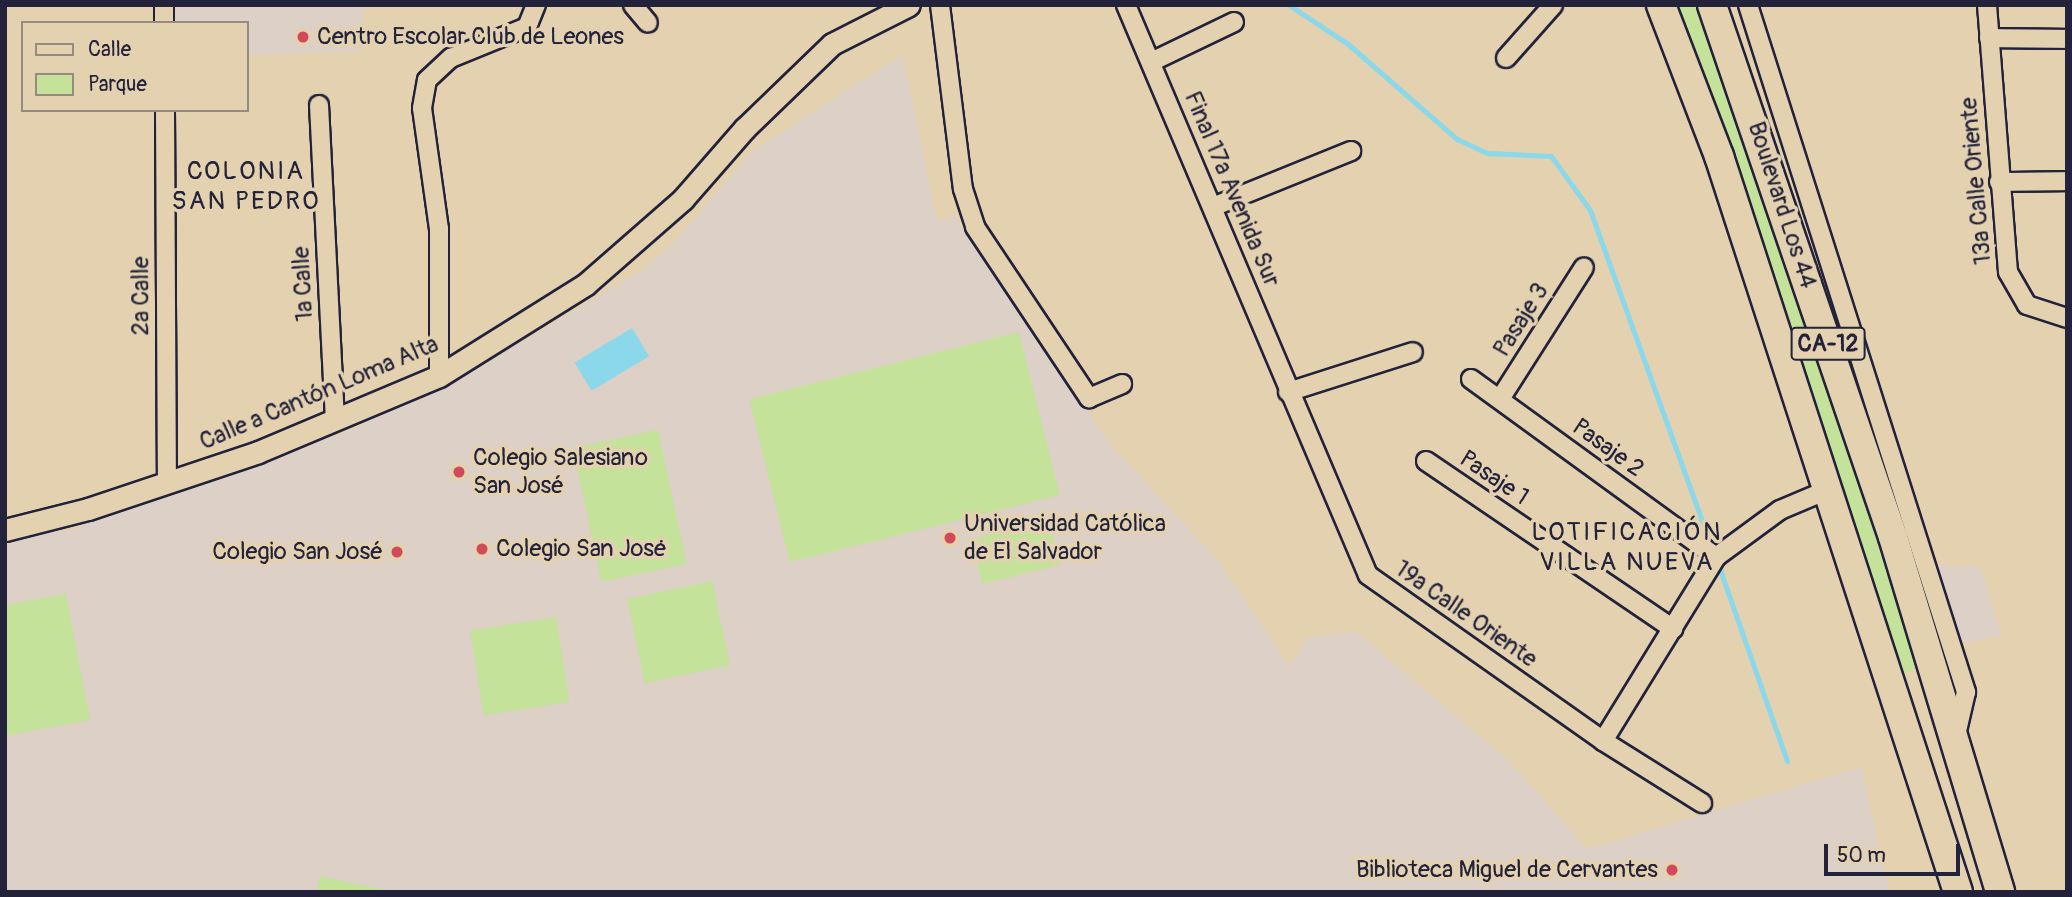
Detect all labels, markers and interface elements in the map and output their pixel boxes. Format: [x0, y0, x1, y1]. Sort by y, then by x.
legend [21, 21, 248, 112]
place label: Centro Escolar Club de Leones [317, 23, 624, 51]
marker: Centro Escolar Club de Leones [295, 29, 311, 45]
text: Calle [88, 36, 131, 63]
text: Parque [88, 71, 147, 98]
street label: Final 17a Avenida Sur [1178, 87, 1286, 291]
street label: 13a Calle Oriente [1954, 96, 1998, 266]
street label: Boulevard Los 44 [1742, 118, 1822, 292]
district label: COLONIA SAN PEDRO [173, 156, 319, 218]
street label: 1a Calle [287, 246, 319, 322]
street label: 2a Calle [127, 256, 155, 336]
street label: Pasaje 3 [1487, 278, 1555, 362]
road number: CA-12 [1790, 324, 1867, 364]
street label: Calle a Cantón Loma Alta [195, 330, 443, 456]
street label: Pasaje 2 [1567, 412, 1649, 484]
place label: Colegio Salesiano San José [473, 444, 648, 500]
street label: Pasaje 1 [1454, 444, 1534, 512]
marker: Colegio Salesiano San José [451, 464, 467, 480]
place label: Universidad Católica de El Salvador [964, 510, 1166, 566]
district label: LOTIFICACIÓN VILLA NUEVA [1533, 517, 1721, 578]
marker: Universidad Católica de El Salvador [942, 530, 958, 546]
place label: Colegio San Josė [496, 535, 667, 563]
place label: Colegio San José [212, 538, 383, 566]
marker: Colegio San Josė [474, 541, 490, 557]
marker: Colegio San José [389, 544, 405, 560]
street label: 19a Calle Oriente [1389, 554, 1543, 674]
scale bar [1827, 830, 1964, 874]
text: 50 m [1837, 842, 1886, 869]
place label: Biblioteca Miguel de Cervantes [1356, 856, 1658, 884]
marker: Biblioteca Miguel de Cervantes [1664, 862, 1680, 878]

